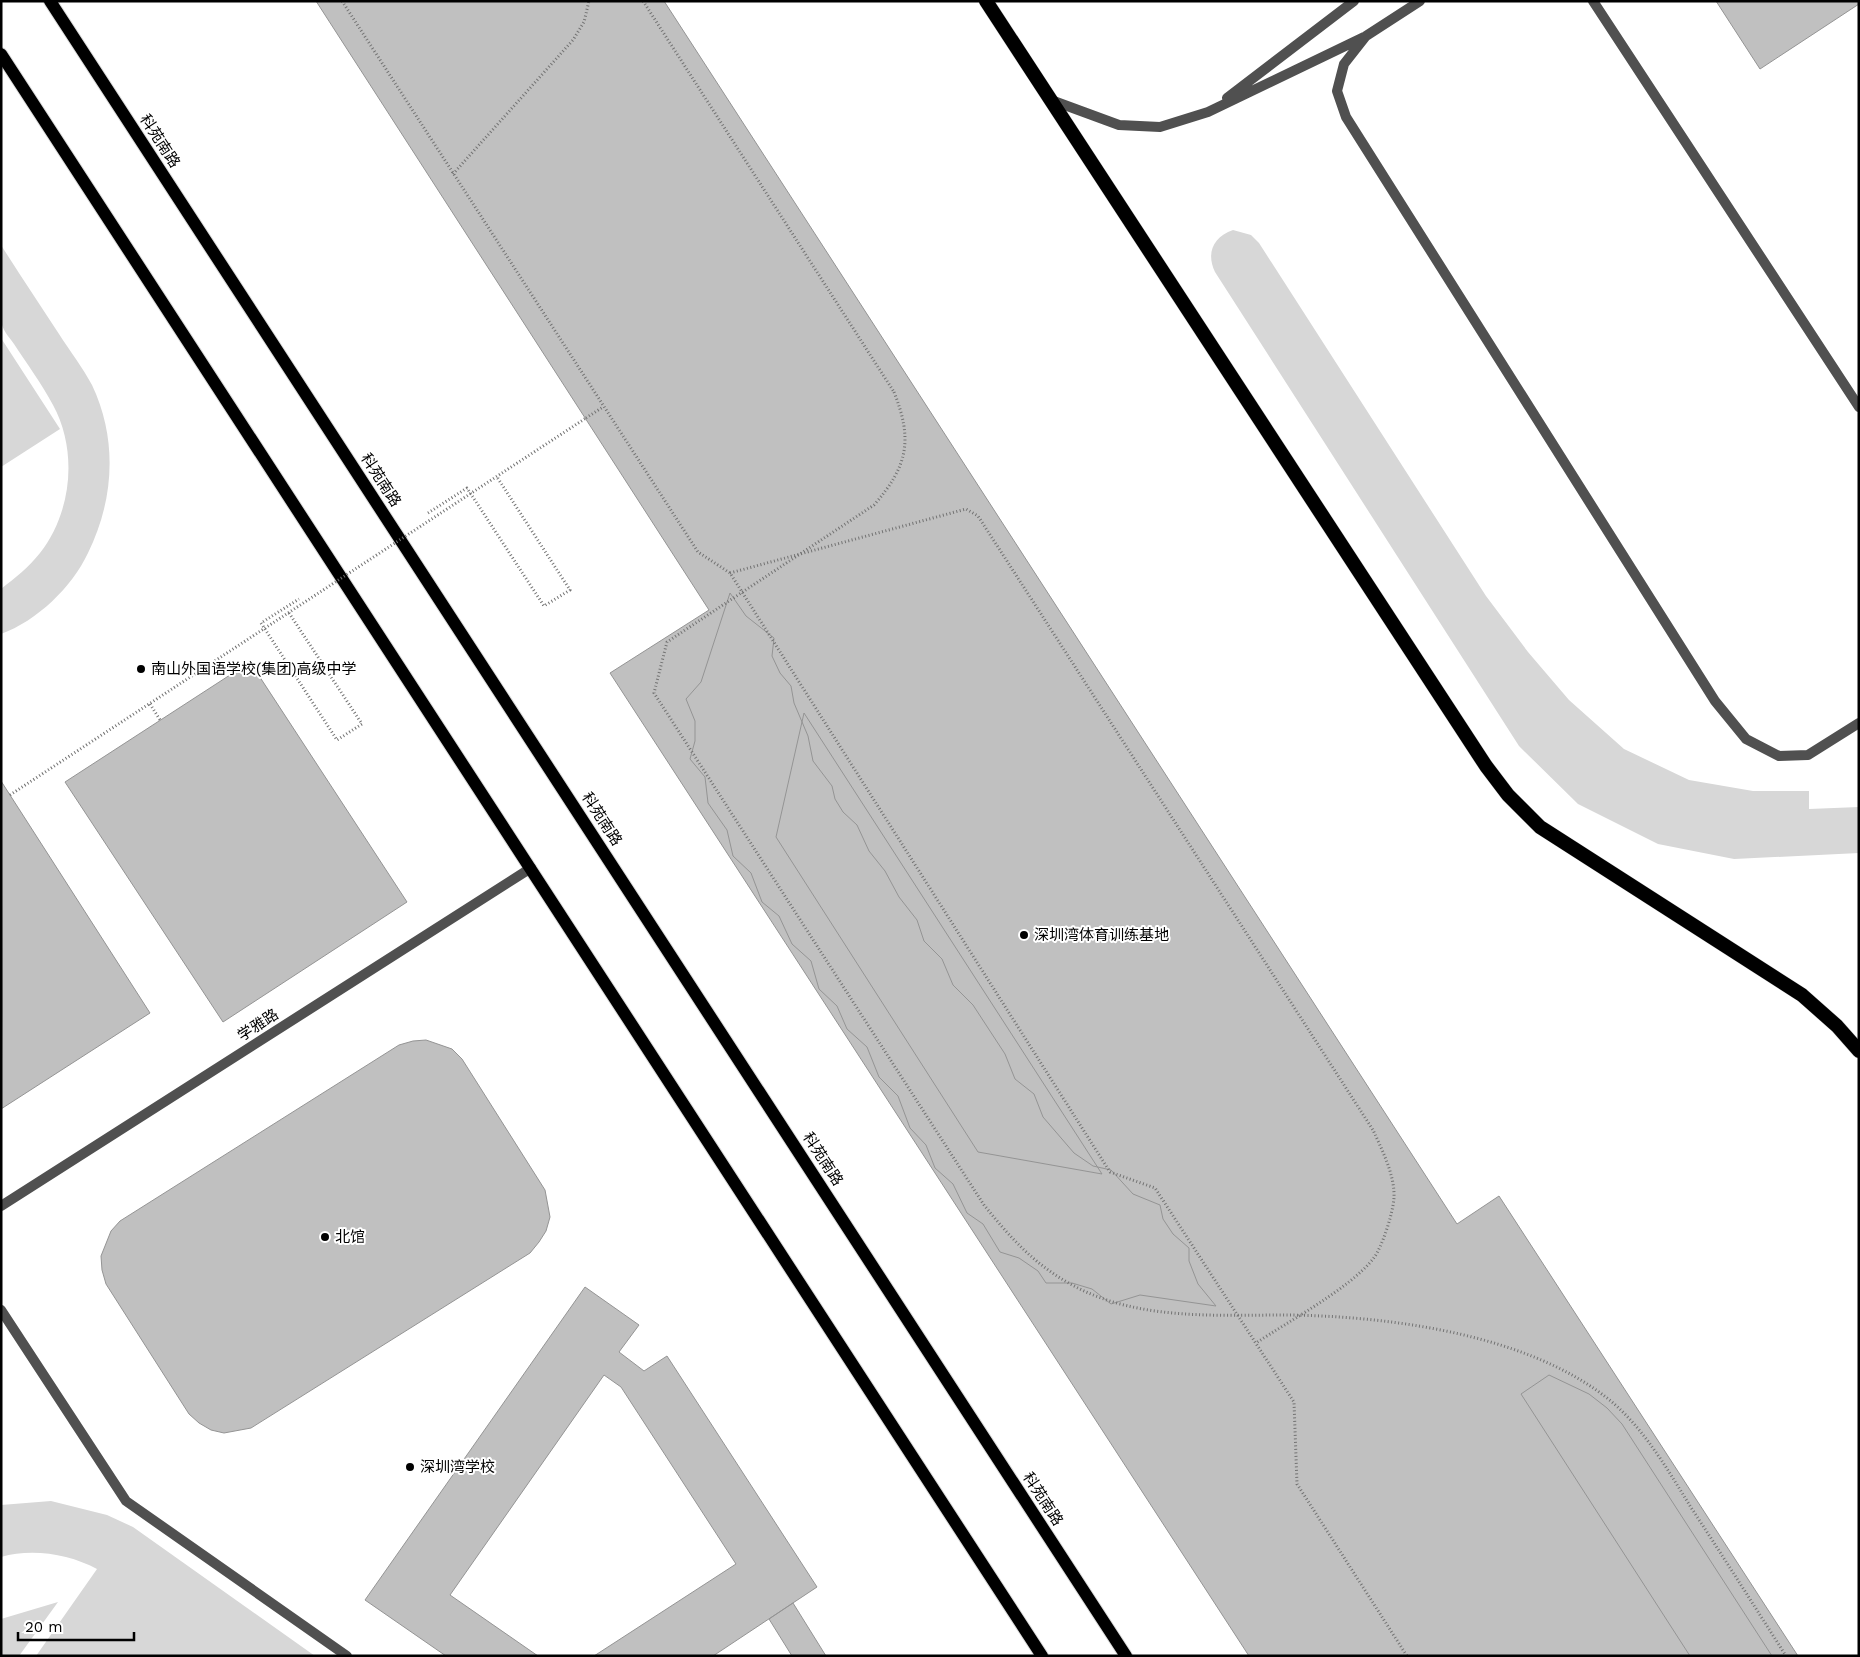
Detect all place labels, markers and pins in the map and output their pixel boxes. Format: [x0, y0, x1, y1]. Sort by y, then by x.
place label: 南山外国语学校(集团)高级中学 [151, 660, 357, 678]
marker: 南山外国语学校(集团)高级中学 [135, 663, 147, 675]
place label: 深圳湾体育训练基地 [1034, 926, 1169, 944]
marker: 深圳湾体育训练基地 [1018, 929, 1030, 941]
place label: 北馆 [335, 1228, 365, 1246]
marker: 北馆 [319, 1231, 331, 1243]
place label: 深圳湾学校 [420, 1458, 495, 1476]
marker: 深圳湾学校 [404, 1461, 416, 1473]

